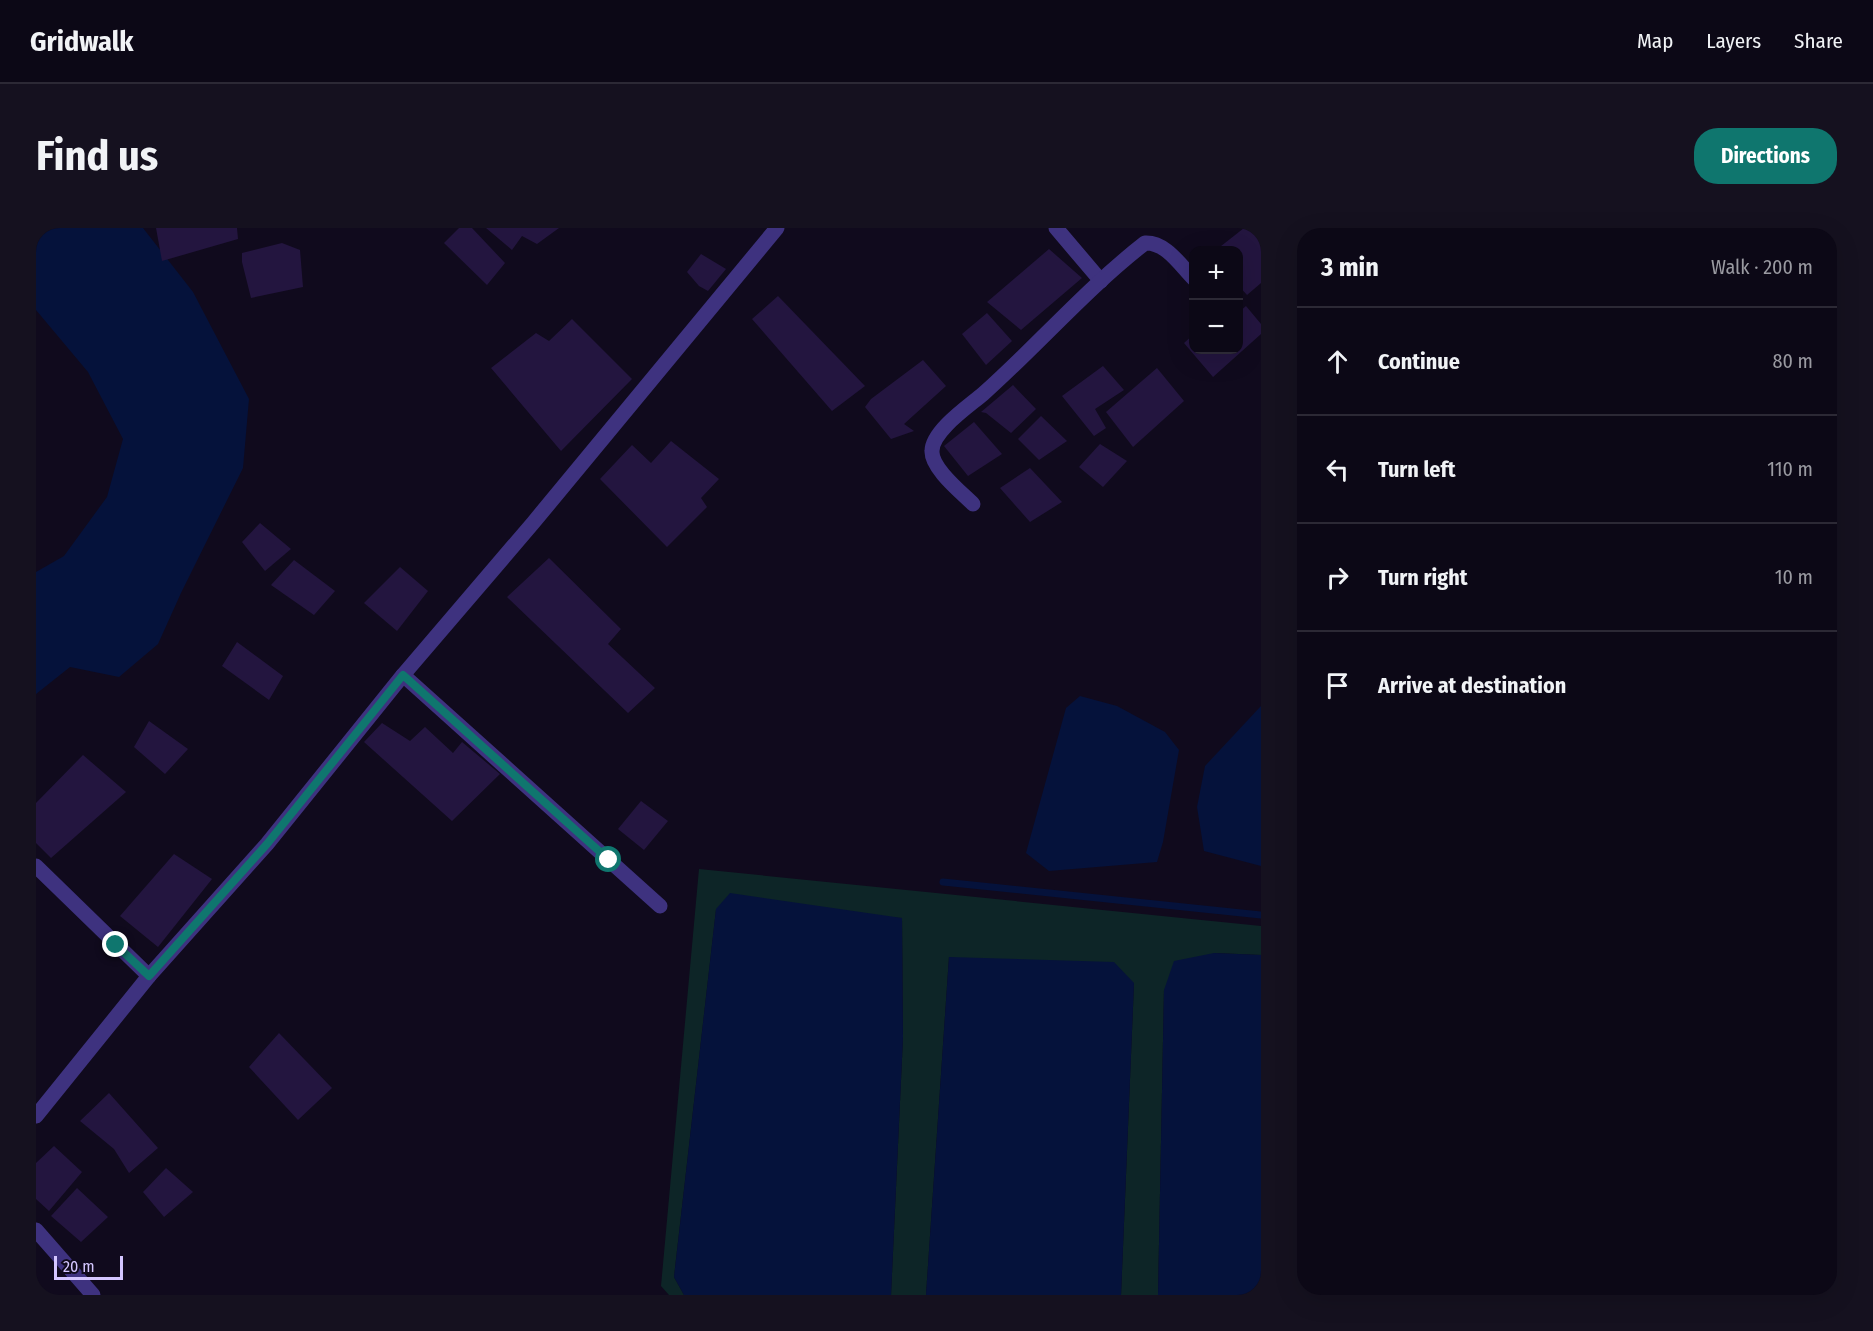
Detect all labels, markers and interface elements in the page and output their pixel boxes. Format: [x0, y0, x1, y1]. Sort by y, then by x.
text: Gridwalk [30, 25, 134, 58]
text: Map [1637, 28, 1673, 54]
text: Layers [1706, 28, 1761, 54]
text: Share [1794, 28, 1843, 54]
button: Directions [1694, 128, 1837, 184]
text: Find us [36, 131, 158, 181]
map controls [1189, 246, 1243, 354]
button: + [1189, 246, 1243, 300]
text: 3 min [1321, 252, 1379, 283]
text: Walk · 200 m [1711, 255, 1813, 279]
button: − [1189, 300, 1243, 354]
icon: ahead [1321, 345, 1354, 378]
text: Continue [1378, 348, 1460, 375]
text: 80 m [1773, 349, 1813, 373]
icon: left [1321, 453, 1354, 486]
text: Turn left [1378, 456, 1456, 483]
text: 110 m [1767, 457, 1813, 481]
icon: right [1321, 561, 1354, 594]
text: Turn right [1378, 564, 1467, 591]
text: 10 m [1775, 565, 1813, 589]
icon: arrive [1321, 669, 1354, 702]
text: Arrive at destination [1378, 672, 1566, 699]
route start [595, 846, 621, 872]
route end [102, 931, 128, 957]
scale bar [54, 1253, 123, 1280]
text: 20 m [63, 1257, 94, 1276]

